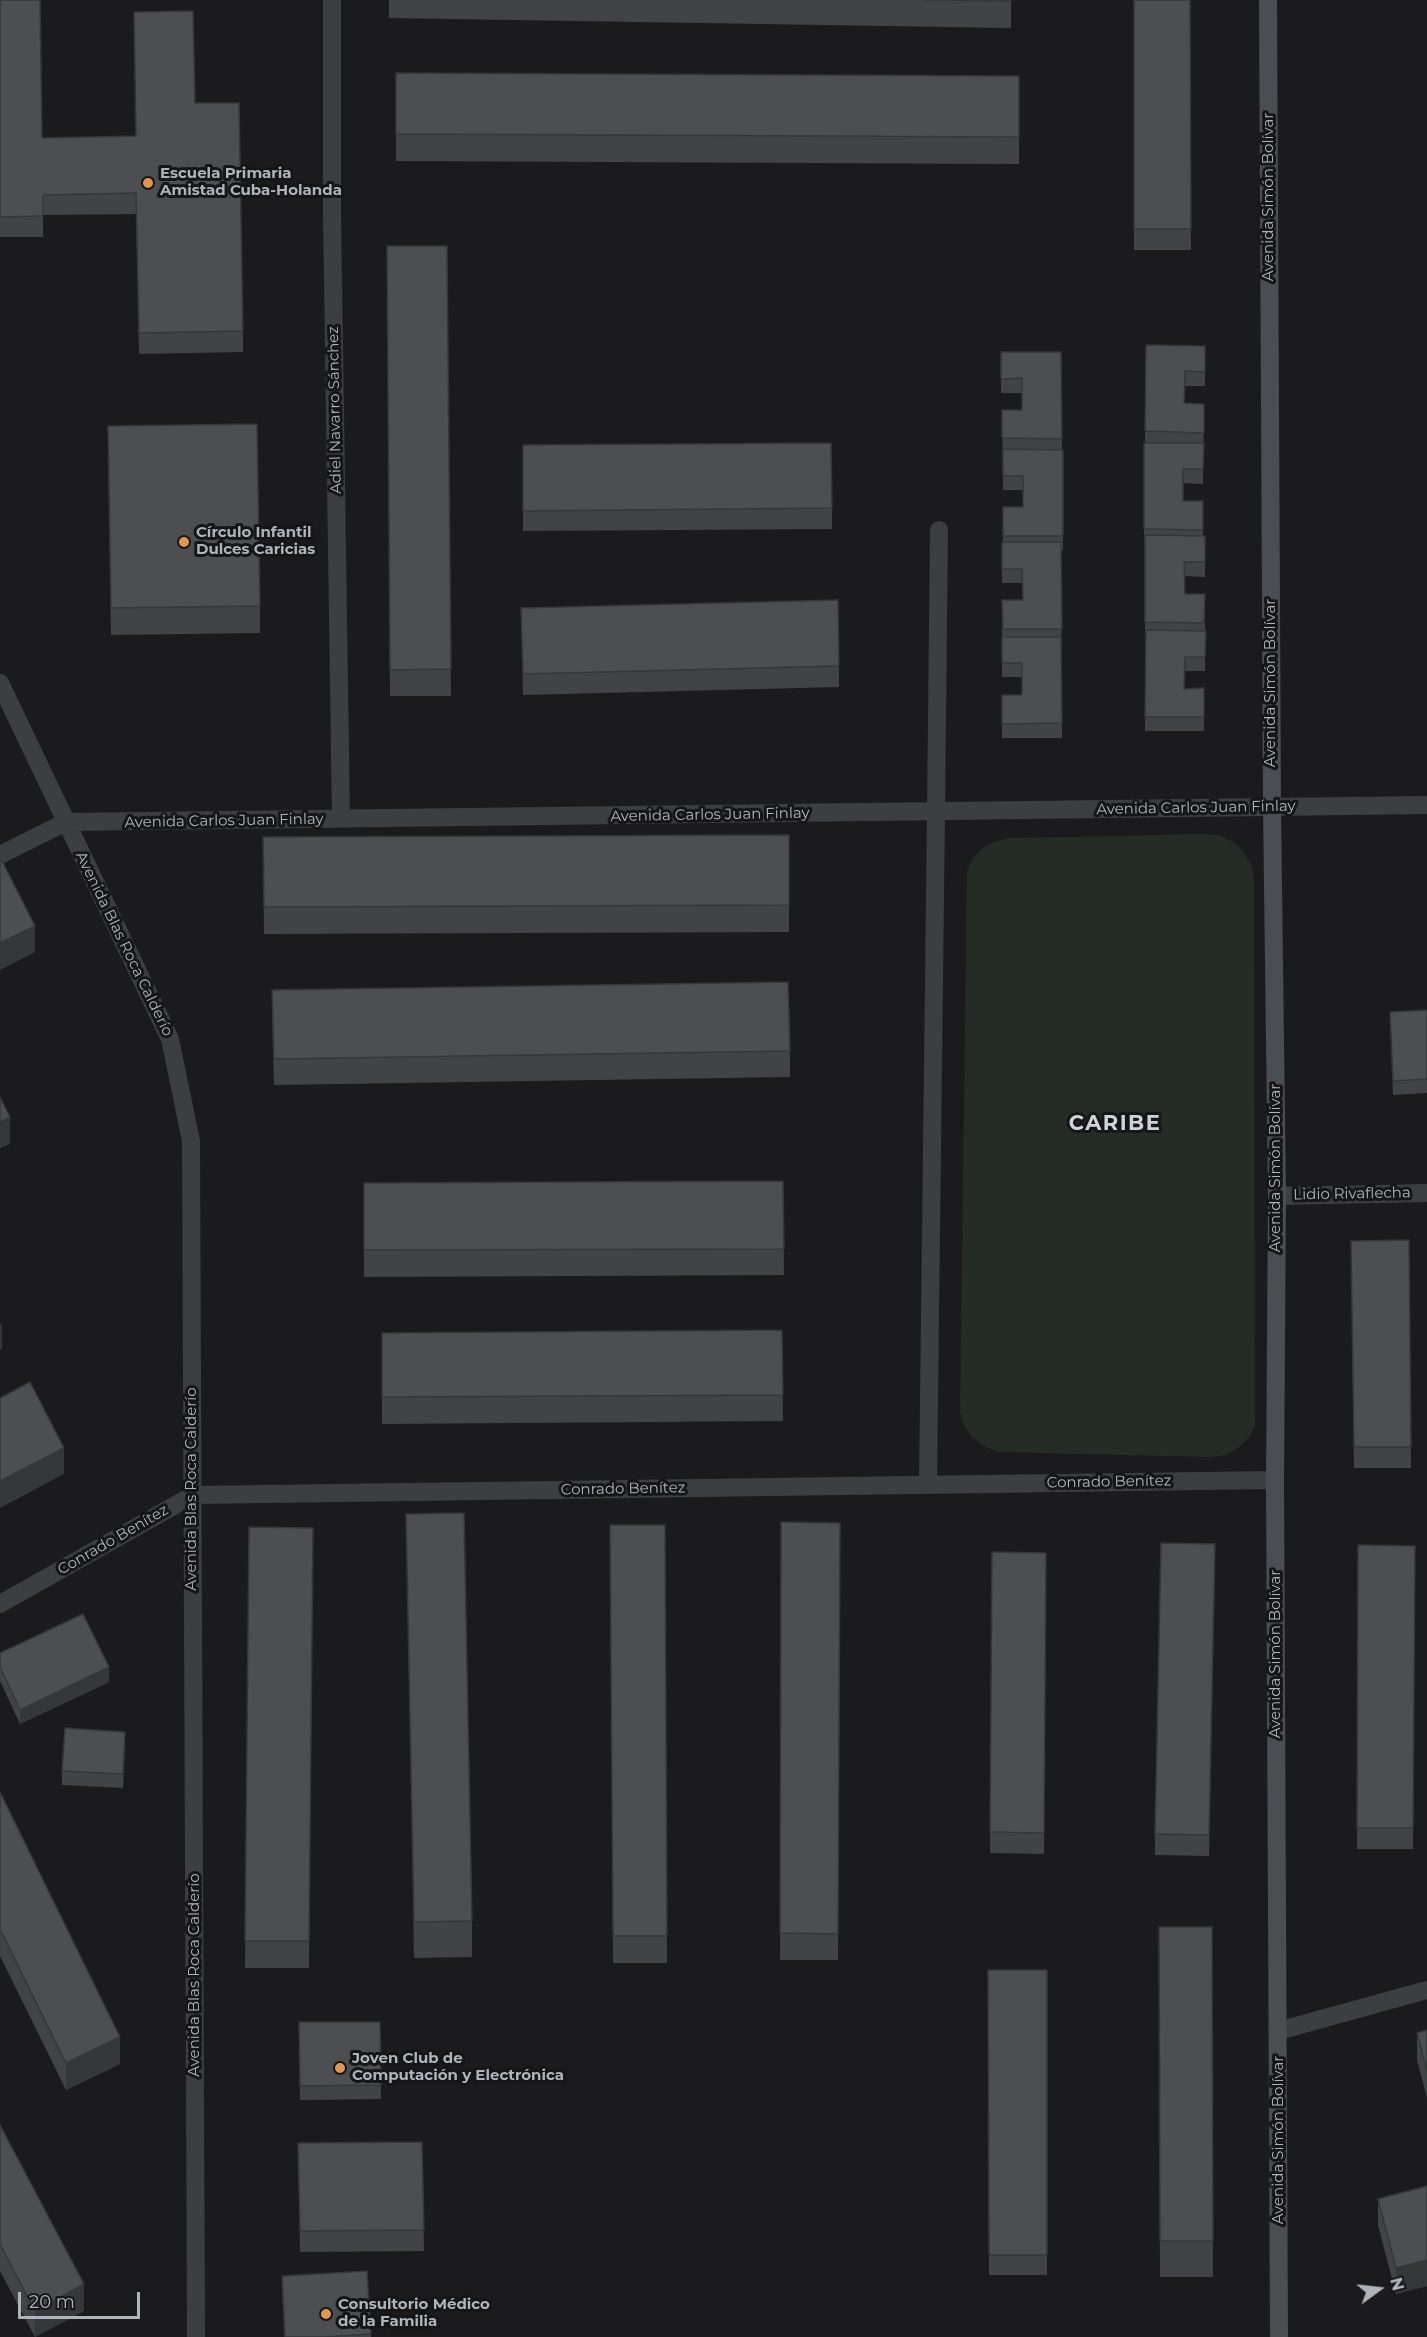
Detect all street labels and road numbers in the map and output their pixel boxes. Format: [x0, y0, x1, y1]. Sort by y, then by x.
street label: Avenida Simón Bolívar [1260, 113, 1278, 281]
street label: Adiel Navarro Sánchez [325, 326, 345, 494]
street label: Avenida Simón Bolívar [1262, 599, 1280, 767]
street label: Avenida Carlos Juan Finlay [1096, 797, 1296, 819]
street label: Avenida Carlos Juan Finlay [610, 804, 810, 826]
street label: Avenida Carlos Juan Finlay [124, 810, 324, 832]
street label: Avenida Blas Roca Calderío [71, 849, 177, 1039]
street label: Avenida Simón Bolívar [1267, 1084, 1285, 1252]
street label: Lidio Rivaflecha [1293, 1184, 1411, 1204]
street label: Avenida Blas Roca Calderío [183, 1387, 201, 1591]
street label: Conrado Benítez [1047, 1472, 1171, 1492]
street label: Conrado Benítez [561, 1479, 685, 1499]
street label: Conrado Benítez [55, 1501, 171, 1579]
street label: Avenida Simón Bolívar [1267, 1570, 1285, 1738]
street label: Avenida Blas Roca Calderío [186, 1873, 204, 2077]
street label: Avenida Simón Bolívar [1270, 2056, 1288, 2224]

